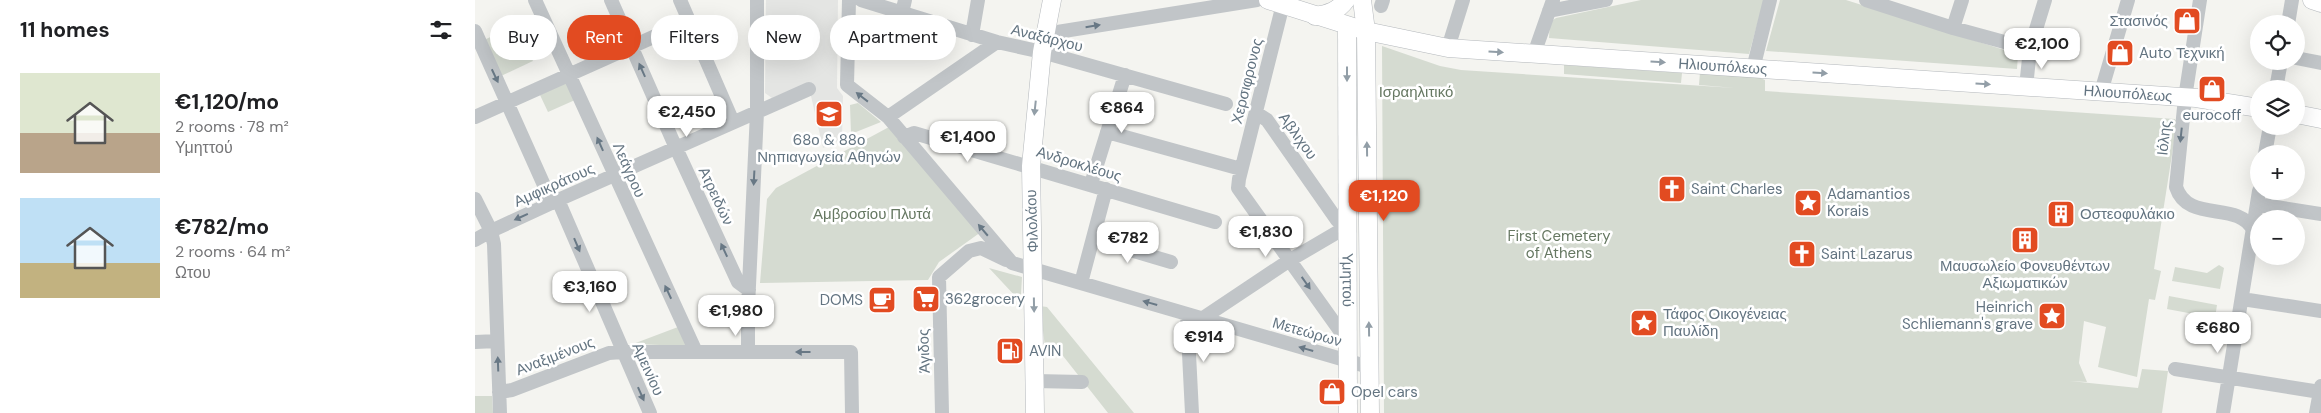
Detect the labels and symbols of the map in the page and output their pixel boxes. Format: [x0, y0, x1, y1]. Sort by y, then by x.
shop icon: Στασινός [2172, 6, 2202, 36]
place label: Στασινός [2109, 11, 2168, 31]
street label: Αναξάρχου [1009, 19, 1085, 57]
one-way arrow [1085, 22, 1101, 30]
pin: €2,100 [2001, 28, 2083, 70]
street label: Χερσιφρονος [1227, 36, 1267, 126]
shop icon: Auto Τεχνική [2105, 38, 2135, 68]
place label: Auto Τεχνική [2139, 43, 2225, 63]
one-way arrow [1488, 48, 1504, 56]
street label: Ηλιουπόλεως [1678, 53, 1768, 79]
one-way arrow [1651, 59, 1667, 67]
one-way arrow [637, 63, 645, 77]
one-way arrow [1343, 67, 1351, 83]
one-way arrow [492, 69, 500, 83]
one-way arrow [1813, 70, 1829, 78]
shop icon: eurocoff [2197, 74, 2227, 104]
one-way arrow [1975, 81, 1991, 89]
street label: Ηλιουπόλεως [2083, 81, 2173, 106]
park label: Ισραηλιτικό [1379, 82, 1453, 102]
one-way arrow [856, 92, 869, 103]
pin: €864 [1092, 92, 1152, 134]
pin: €2,450 [646, 96, 728, 138]
school or university icon: 68ο & 88ο Νηπιαγωγεία Αθηνών [814, 99, 844, 129]
one-way arrow [1031, 100, 1039, 116]
place label: eurocoff [2183, 105, 2241, 125]
street label: Αβλιχου [1274, 108, 1322, 164]
street label: Ιόλης [2152, 119, 2176, 157]
pin: €1,400 [927, 120, 1009, 163]
one-way arrow [2177, 127, 2185, 143]
place label: 68ο & 88ο Νηπιαγωγεία Αθηνών [757, 130, 901, 167]
one-way arrow [596, 137, 604, 151]
street label: Λεάγρου [608, 139, 650, 201]
one-way arrow [1363, 141, 1371, 157]
street label: Ανδροκλέους [1034, 142, 1124, 186]
street label: Αμφικράτους [511, 158, 597, 212]
street label: Ατρειδών [694, 164, 738, 228]
one-way arrow [750, 170, 758, 186]
church icon: Saint Charles [1657, 174, 1687, 204]
place label: Saint Charles [1691, 179, 1782, 199]
pin: €1,120 [1343, 180, 1425, 222]
place label: Adamantios Korais [1827, 184, 1910, 221]
place icon: Adamantios Korais [1793, 188, 1823, 218]
street label: Φιλολάου [1021, 189, 1043, 253]
building icon: Οστεοφυλάκιο [2046, 199, 2076, 229]
park label: Αμβροσίου Πλυτά [813, 204, 931, 224]
place label: Οστεοφυλάκιο [2080, 204, 2175, 224]
one-way arrow [514, 213, 528, 221]
pin: €1,830 [1225, 216, 1307, 258]
pin: €782 [1098, 222, 1158, 264]
one-way arrow [978, 223, 989, 236]
building icon: Μαυσωλείο Φονευθέντων Αξιωματικών [2010, 225, 2040, 255]
park label: First Cemetery of Athens [1507, 226, 1611, 263]
one-way arrow [573, 238, 581, 253]
church icon: Saint Lazarus [1787, 239, 1817, 269]
one-way arrow [719, 243, 727, 257]
place label: Saint Lazarus [1821, 244, 1913, 264]
street label: Υμηττού [1338, 253, 1358, 307]
place label: Μαυσωλείο Φονευθέντων Αξιωματικών [1940, 256, 2110, 293]
pin: €3,160 [549, 270, 631, 313]
one-way arrow [1301, 276, 1311, 290]
supermarket icon: 362grocery [911, 284, 941, 314]
one-way arrow [663, 285, 671, 299]
cafe icon: DOMS [867, 285, 897, 315]
place label: 362grocery [945, 289, 1026, 309]
place label: DOMS [820, 290, 863, 310]
pin: €1,980 [695, 294, 777, 337]
place label: Heinrich Schliemann's grave [1902, 297, 2033, 334]
one-way arrow [1030, 298, 1038, 314]
one-way arrow [1142, 298, 1157, 306]
place icon: Heinrich Schliemann's grave [2037, 301, 2067, 331]
place label: Τάφος Οικογένειας Παυλίδη [1663, 304, 1787, 341]
place icon: Τάφος Οικογένειας Παυλίδη [1629, 308, 1659, 338]
pin: €680 [2188, 312, 2248, 354]
street label: Μετεώρων [1270, 313, 1344, 351]
pin: €914 [1174, 320, 1234, 363]
one-way arrow [1365, 321, 1373, 337]
street label: Άγιδος [913, 328, 935, 374]
street label: Αναξιμένους [513, 332, 597, 380]
fuel station icon: AVIN [995, 336, 1025, 366]
street label: Αμεινίου [627, 339, 669, 399]
place label: AVIN [1029, 341, 1061, 361]
one-way arrow [1298, 344, 1313, 352]
one-way arrow [794, 348, 810, 356]
one-way arrow [494, 356, 502, 372]
shop icon: Opel cars [1317, 377, 1347, 407]
place label: Opel cars [1351, 382, 1418, 402]
one-way arrow [638, 387, 646, 401]

